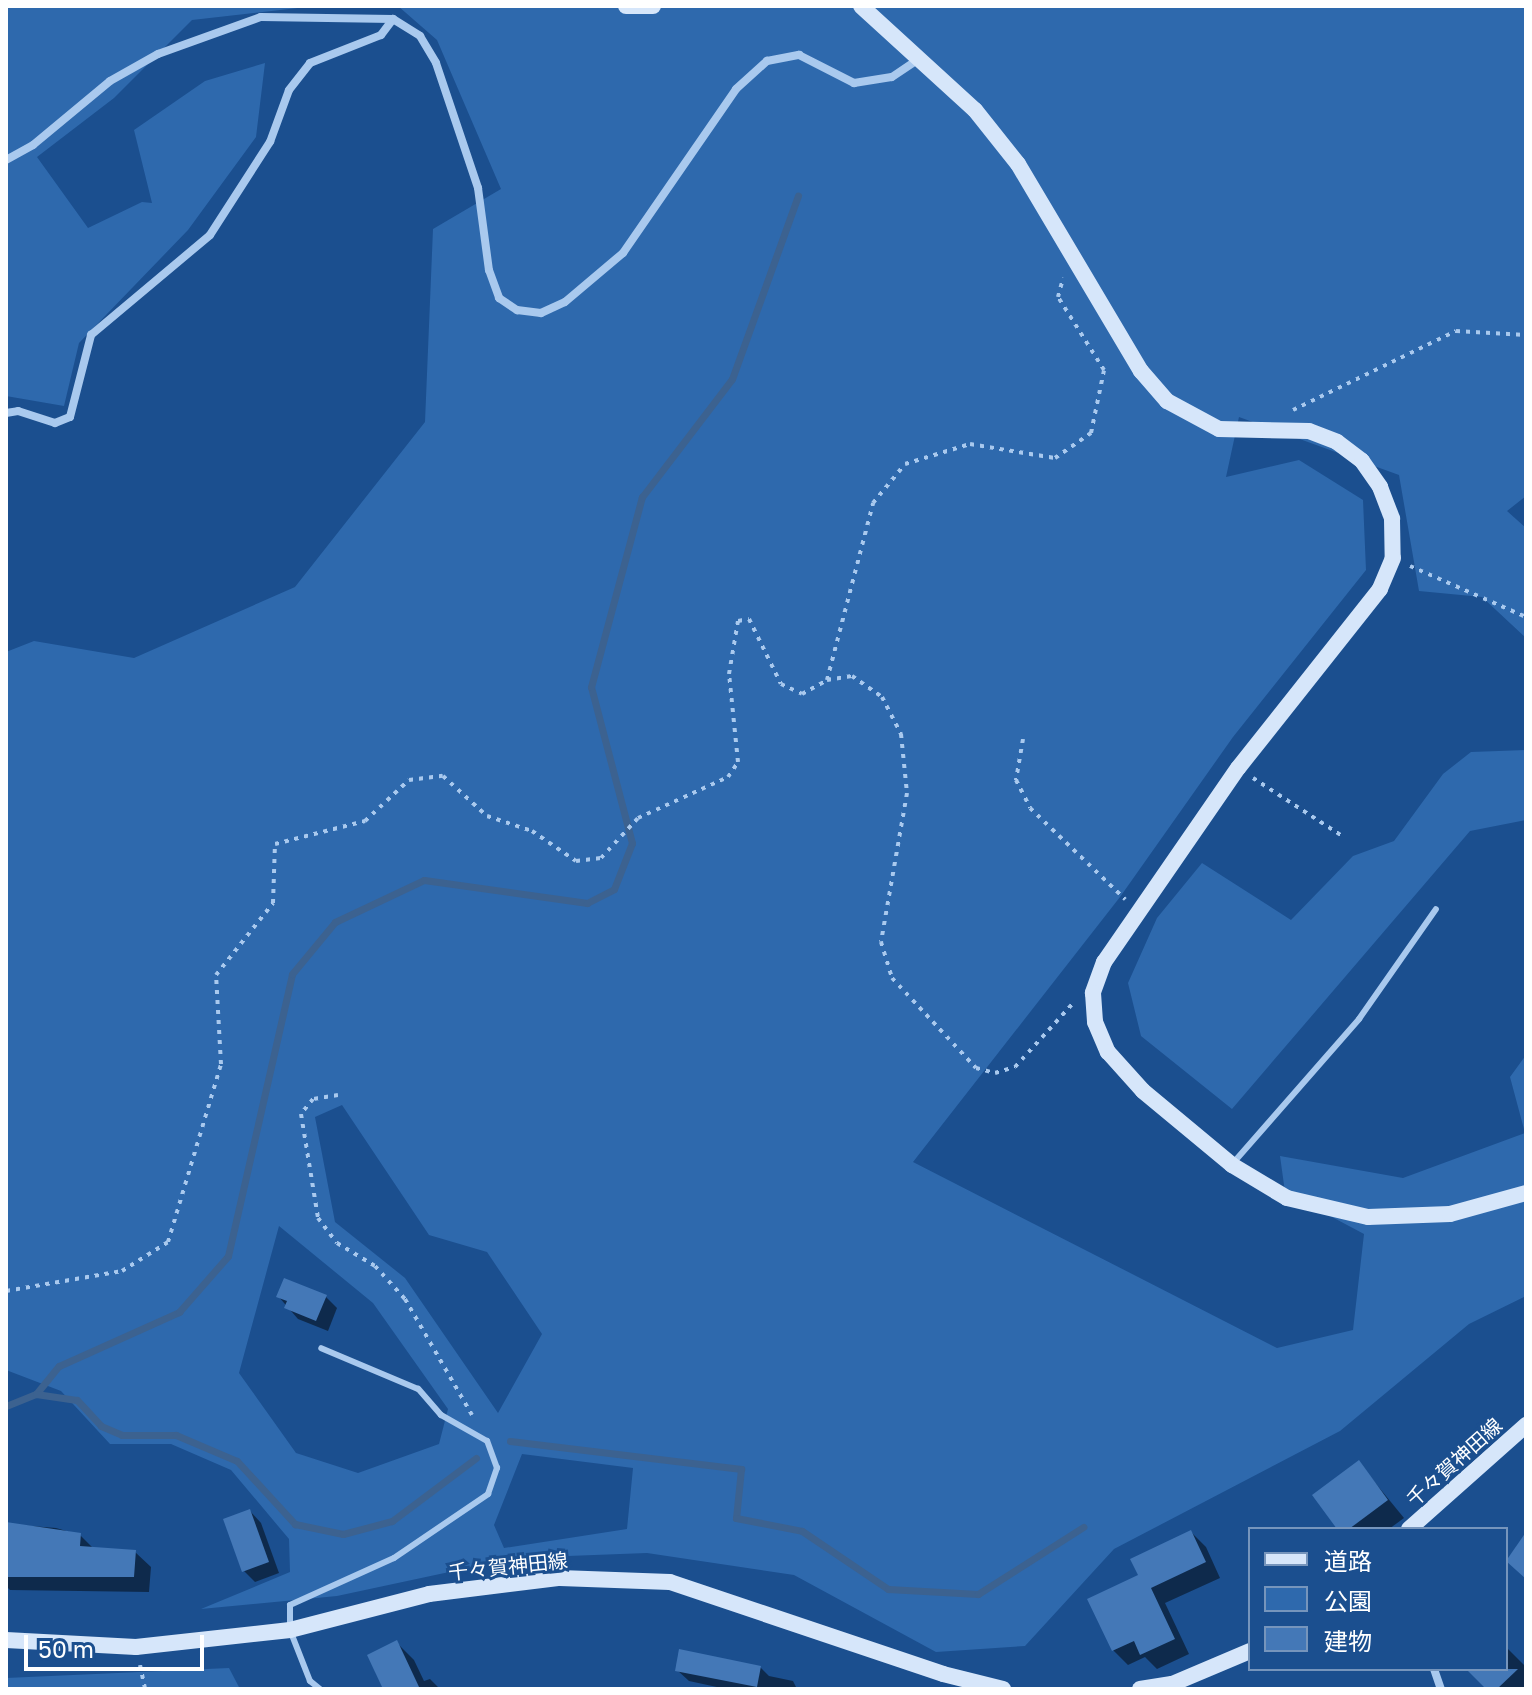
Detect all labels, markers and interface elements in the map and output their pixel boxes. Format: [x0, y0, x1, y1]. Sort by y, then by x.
street label: 千々賀神田線 [1401, 1413, 1507, 1511]
legend [1248, 1527, 1508, 1671]
text: 道路 [1324, 1546, 1372, 1575]
street label: 千々賀神田線 [447, 1548, 569, 1584]
text: 公園 [1324, 1586, 1372, 1615]
scale bar [28, 1619, 208, 1669]
text: 建物 [1324, 1626, 1372, 1655]
text: 50 m [38, 1634, 94, 1663]

